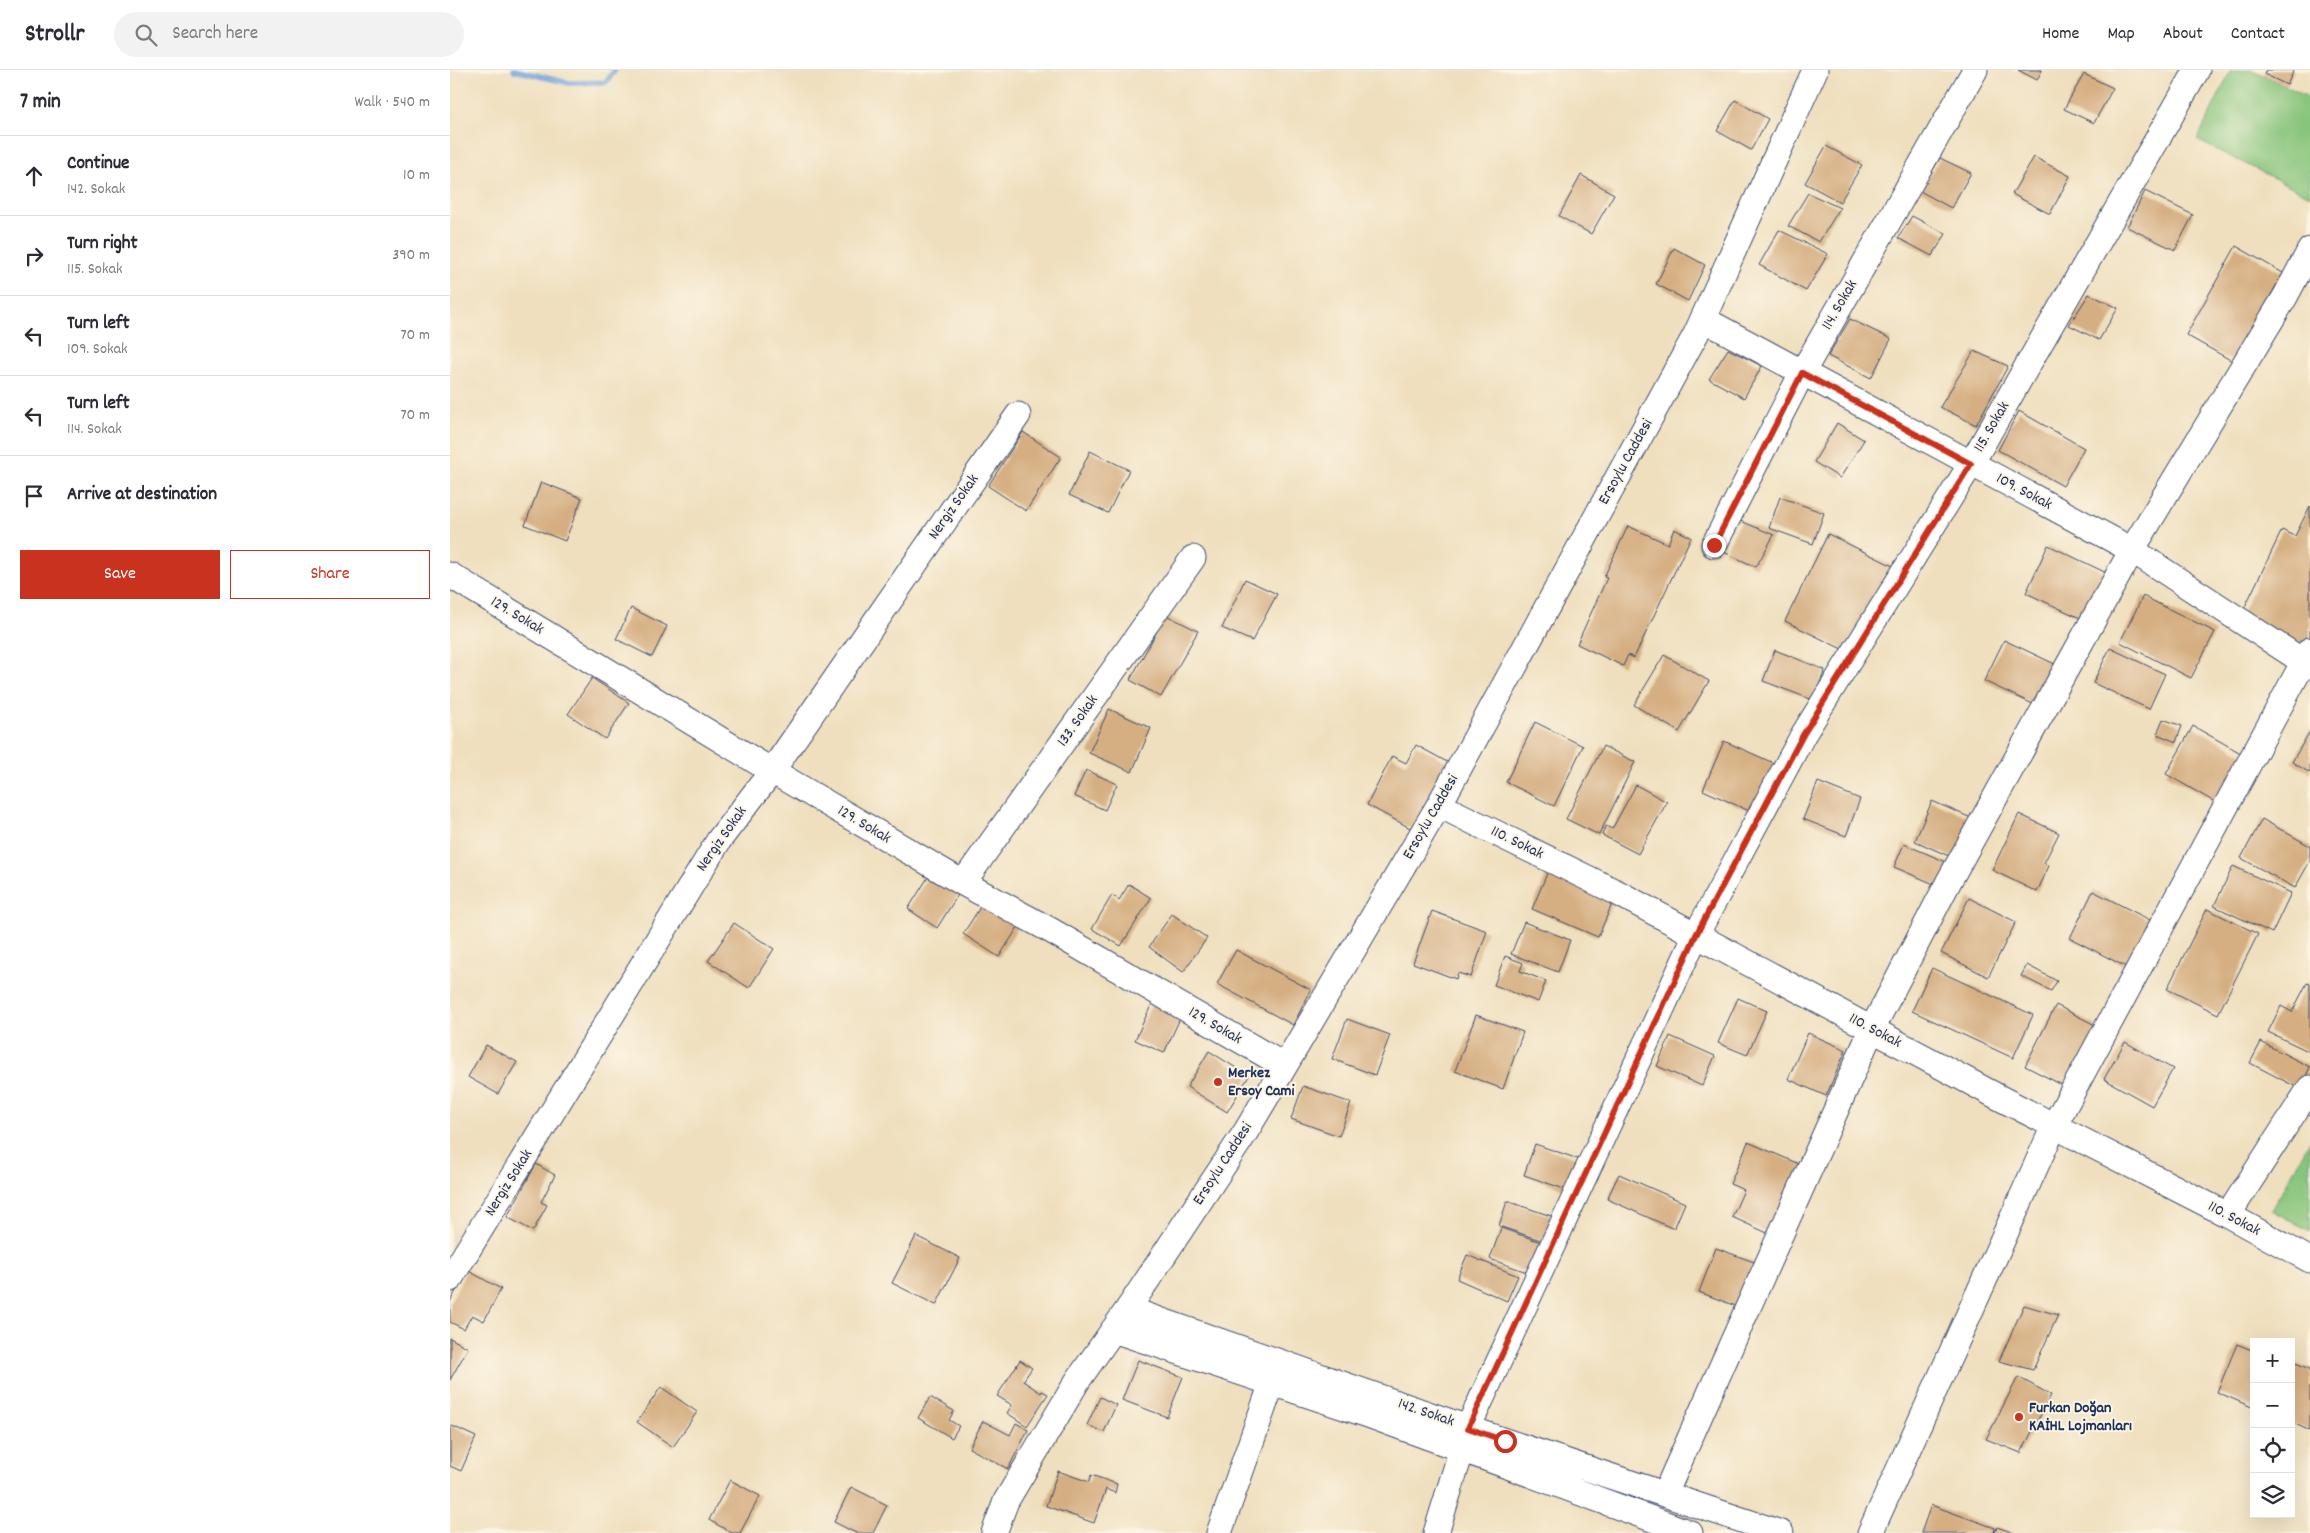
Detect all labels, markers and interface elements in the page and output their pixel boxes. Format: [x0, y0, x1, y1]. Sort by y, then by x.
search box [114, 12, 464, 57]
text: Strollr [25, 18, 84, 52]
icon: search [132, 21, 160, 49]
text: Search here [172, 21, 258, 48]
text: Home [2042, 22, 2079, 47]
text: Map [2107, 22, 2135, 47]
text: About [2163, 22, 2203, 47]
text: Contact [2231, 22, 2285, 47]
text: 7 min [20, 88, 61, 118]
text: Walk · 540 m [355, 91, 430, 114]
text: Continue [67, 151, 129, 178]
icon: ahead [20, 162, 48, 190]
text: 10 m [403, 164, 430, 187]
text: 142. Sokak [67, 178, 125, 201]
text: Turn right [67, 231, 138, 258]
icon: right [20, 242, 48, 270]
text: 390 m [392, 244, 430, 267]
text: 115. Sokak [67, 258, 123, 281]
street label: 114. Sokak [1816, 276, 1864, 334]
text: Turn left [67, 311, 130, 338]
icon: left [20, 322, 48, 350]
text: 70 m [400, 324, 430, 347]
text: 109. Sokak [67, 338, 128, 361]
text: Turn left [67, 391, 130, 418]
street label: 115. Sokak [1968, 397, 2016, 457]
icon: left [20, 402, 48, 430]
text: 70 m [400, 404, 430, 427]
street label: Ersoylu Caddesi [1593, 415, 1659, 509]
text: 114. Sokak [67, 418, 122, 441]
street label: 109. Sokak [1992, 468, 2056, 516]
street label: Nergiz Sokak [923, 470, 985, 544]
icon: arrive [20, 482, 48, 510]
text: Arrive at destination [67, 482, 217, 509]
route end [1703, 534, 1726, 557]
button: Save [20, 550, 220, 599]
button: Share [230, 550, 430, 599]
street label: 129. Sokak [486, 591, 548, 641]
street label: 133. Sokak [1052, 690, 1104, 752]
street label: Ersoylu Caddesi [1397, 770, 1465, 864]
street label: 129. Sokak [833, 800, 895, 850]
street label: Nergiz Sokak [691, 802, 753, 876]
street label: 110. Sokak [1486, 820, 1548, 866]
street label: 129. Sokak [1184, 1001, 1246, 1051]
street label: 110. Sokak [1844, 1007, 1906, 1055]
place label: Merkez Ersoy Cami [1228, 1062, 1295, 1103]
marker: Merkez Ersoy Cami [1212, 1076, 1224, 1088]
street label: Ersoylu Caddesi [1187, 1118, 1259, 1210]
street label: Nergiz Sokak [479, 1145, 539, 1221]
street label: 110. Sokak [2203, 1195, 2265, 1243]
map controls [2250, 1338, 2295, 1518]
button: + [2250, 1338, 2295, 1383]
button: − [2250, 1383, 2295, 1428]
street label: 142. Sokak [1395, 1393, 1457, 1433]
place label: Furkan Doğan KAİHL Lojmanları [2029, 1397, 2132, 1438]
marker: Furkan Doğan KAİHL Lojmanları [2013, 1411, 2025, 1423]
button: locate [2250, 1428, 2295, 1473]
route start [1494, 1430, 1517, 1453]
button: layers [2250, 1473, 2295, 1518]

